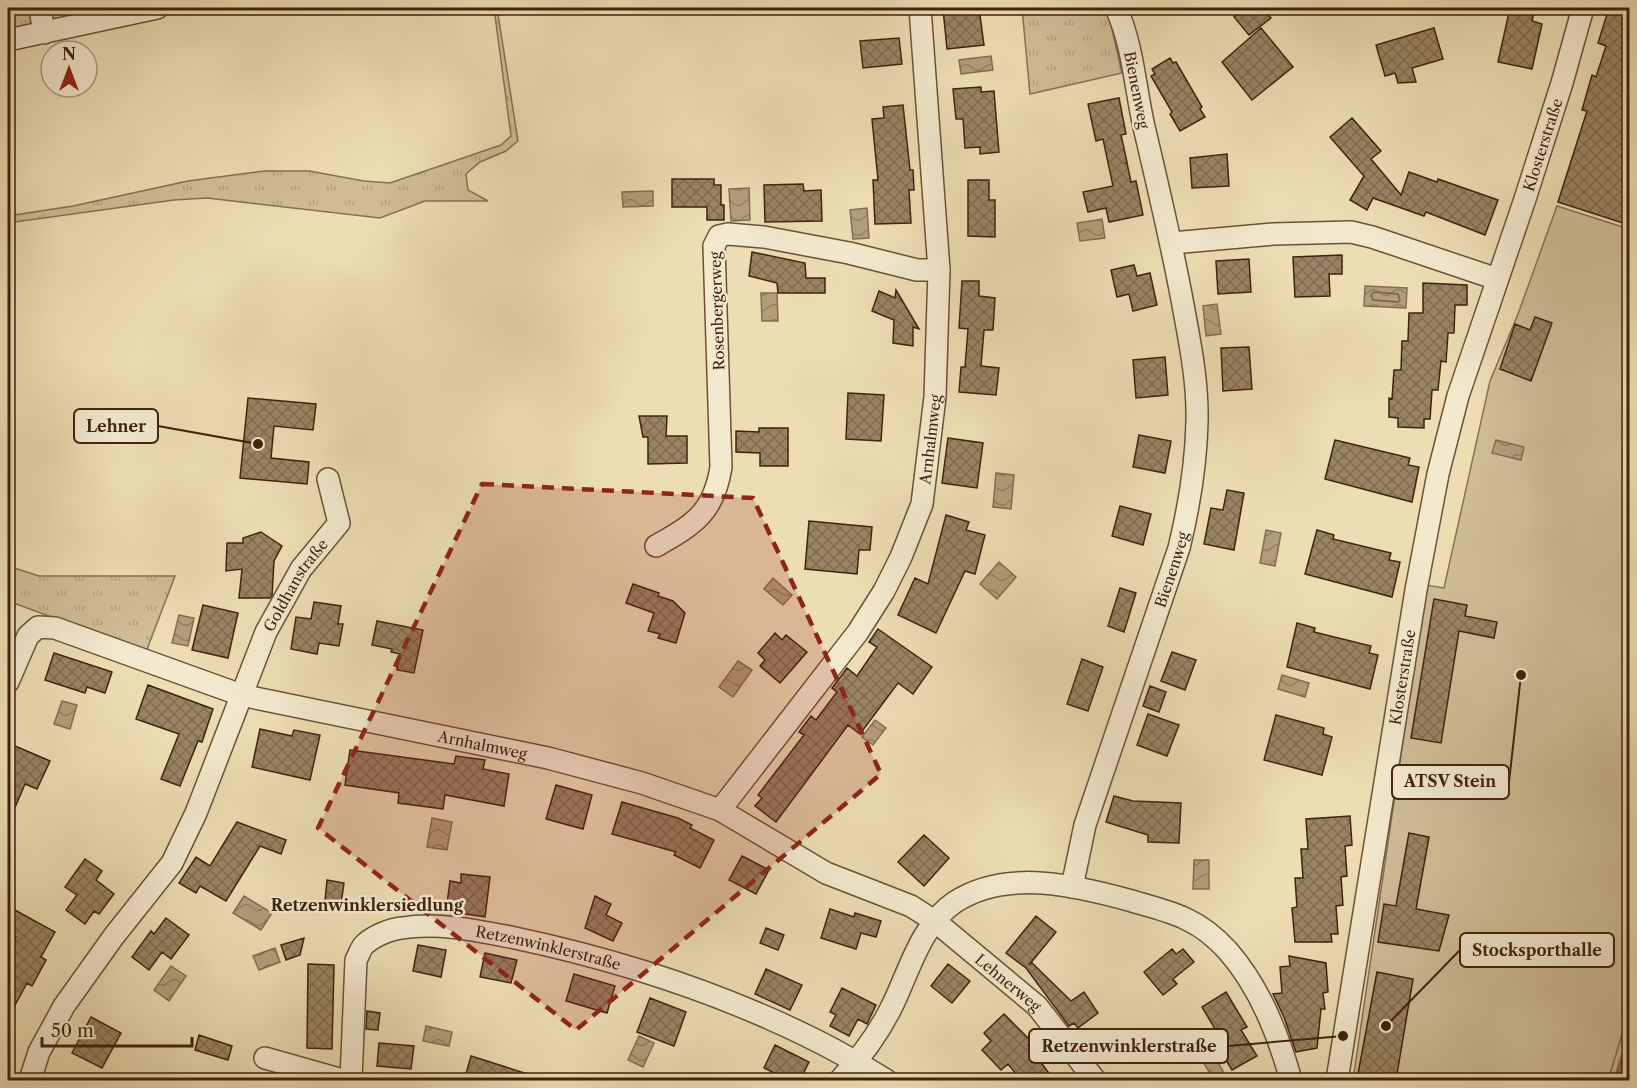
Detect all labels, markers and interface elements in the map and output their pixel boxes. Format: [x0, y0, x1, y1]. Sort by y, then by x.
north arrow [39, 39, 99, 99]
text: N [62, 44, 76, 64]
street label: Bienenweg [1120, 50, 1154, 130]
street label: Klosterstraße [1519, 96, 1566, 194]
street label: Rosenbergerweg [705, 251, 729, 371]
street label: Arnhalmweg [915, 393, 945, 486]
callout: Lehner [74, 409, 158, 443]
text: Lehner [86, 416, 146, 436]
street label: Bienenweg [1150, 530, 1192, 610]
street label: Goldhanstraße [259, 535, 332, 635]
street label: Klosterstraße [1385, 628, 1419, 726]
street label: Arnhalmweg [435, 726, 529, 763]
callout: ATSV Stein [1392, 765, 1509, 799]
text: ATSV Stein [1403, 771, 1496, 791]
district label: Retzenwinklersiedlung [271, 895, 464, 915]
street label: Retzenwinklerstraße [474, 921, 623, 974]
callout: Stocksporthalle [1460, 933, 1614, 967]
text: Stocksporthalle [1472, 940, 1602, 960]
street label: Lehnerweg [972, 949, 1045, 1015]
scale bar [42, 1010, 192, 1048]
text: 50 m [51, 1020, 94, 1042]
callout: Retzenwinklerstraße [1029, 1029, 1228, 1063]
text: Retzenwinklerstraße [1042, 1036, 1217, 1056]

